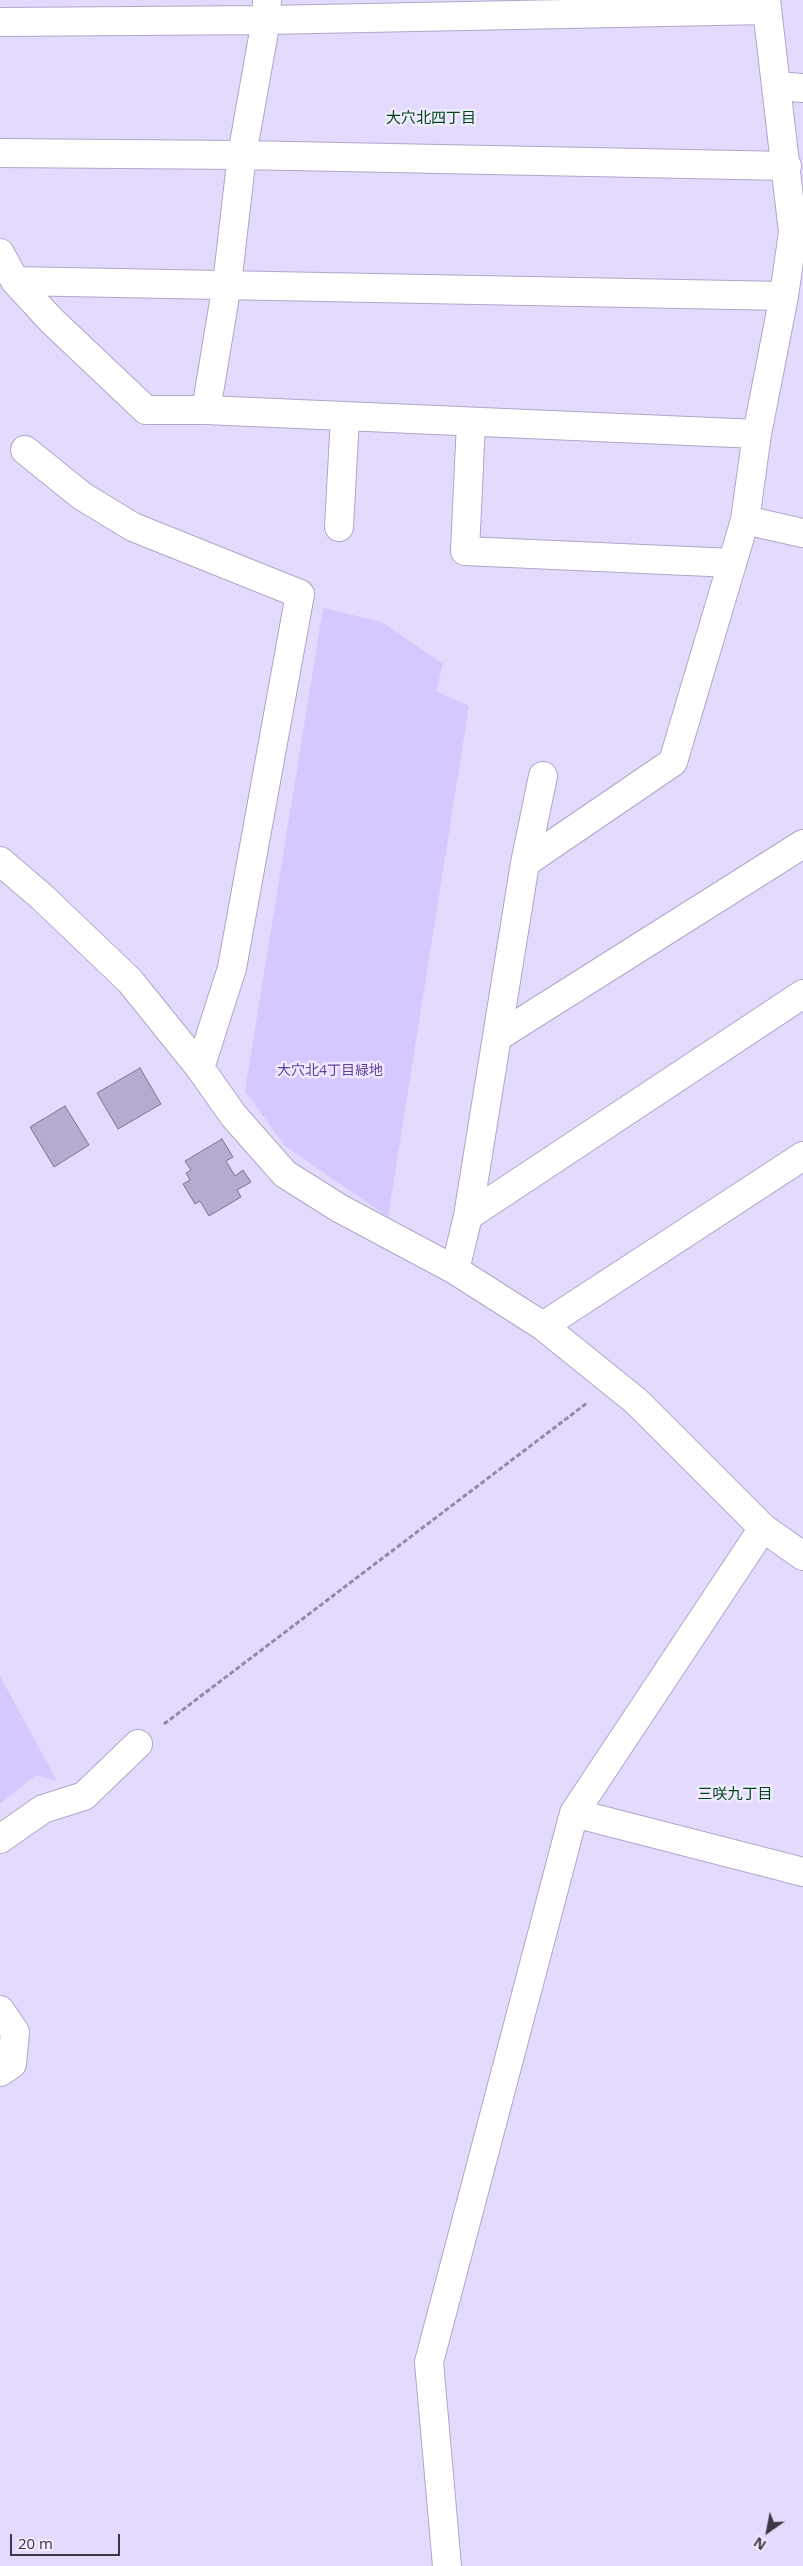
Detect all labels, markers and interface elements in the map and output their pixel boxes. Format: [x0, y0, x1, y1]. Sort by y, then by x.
district label: 大穴北四丁目 [386, 110, 476, 128]
park label: 大穴北4丁目緑地 [277, 1063, 383, 1079]
district label: 三咲九丁目 [698, 1786, 772, 1804]
north arrow [743, 2506, 793, 2556]
scale bar [12, 2524, 122, 2556]
text: 20 m [18, 2533, 53, 2553]
text: N [750, 2533, 770, 2555]

